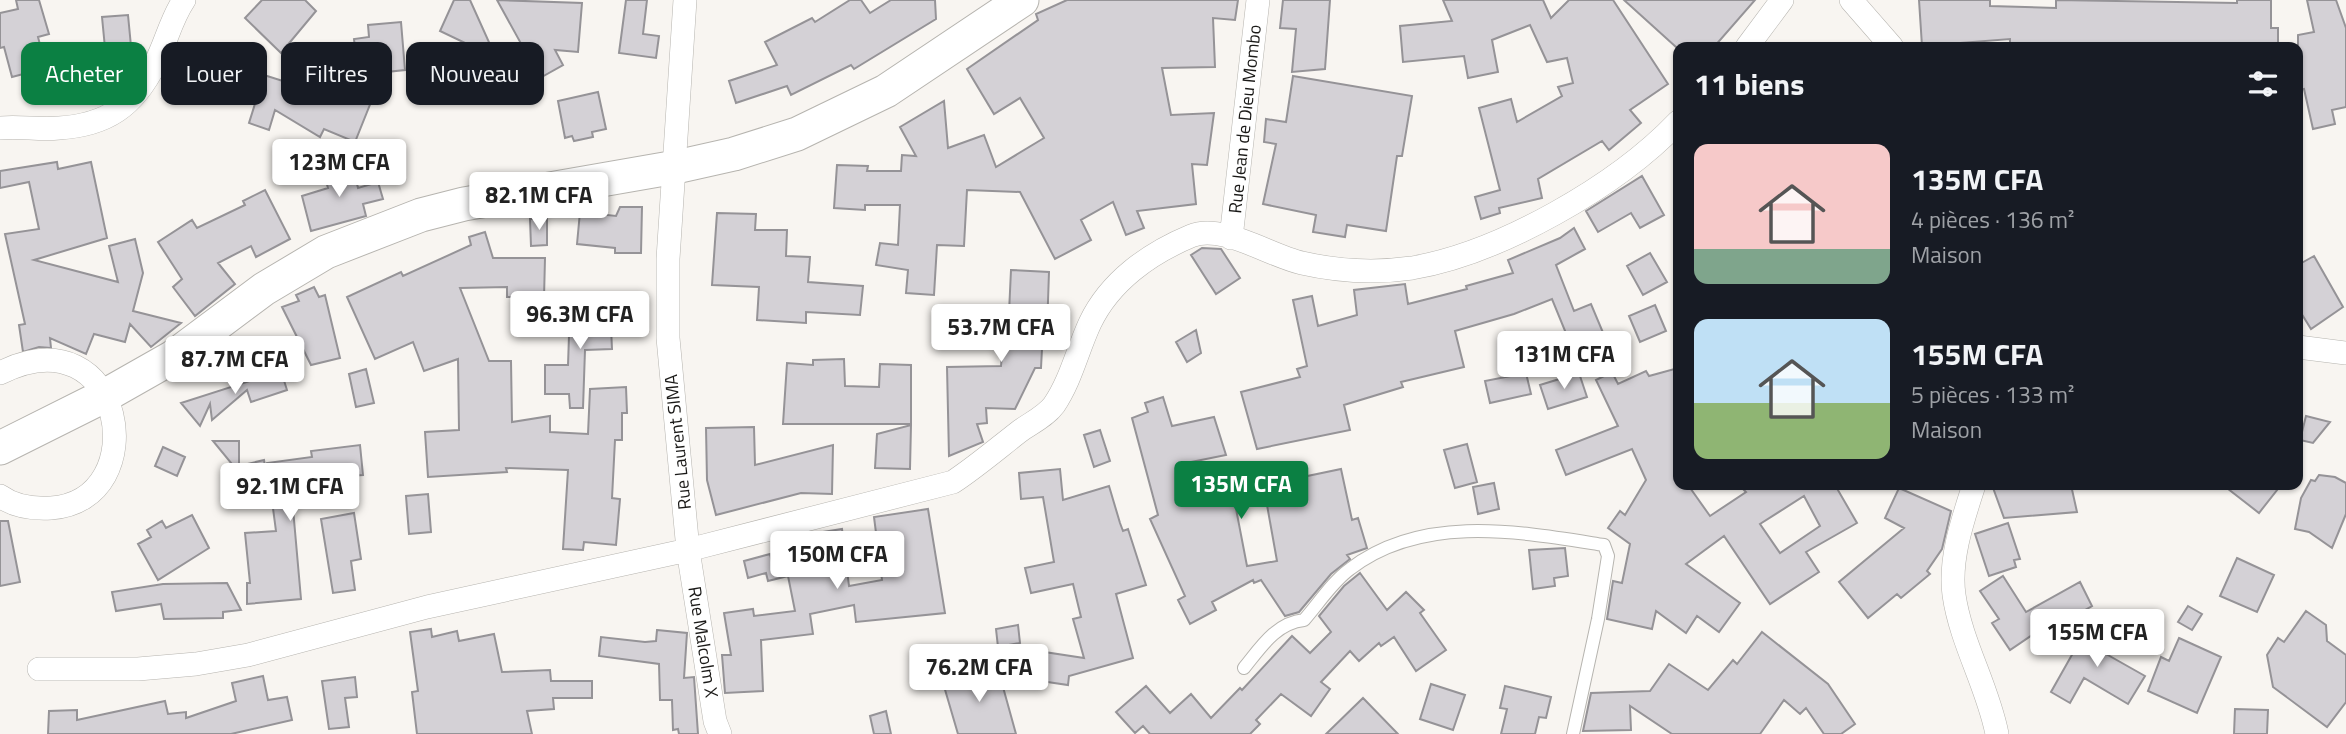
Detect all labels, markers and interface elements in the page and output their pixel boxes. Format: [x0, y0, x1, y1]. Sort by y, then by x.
street label: Rue Jean de Dieu Mombo [1221, 23, 1268, 215]
chip: Acheter [21, 42, 147, 105]
chip: Louer [161, 42, 267, 105]
chip: Filtres [281, 42, 392, 105]
chip: Nouveau [406, 42, 544, 105]
text: 11 biens [1694, 61, 1804, 107]
icon: filters [2244, 65, 2282, 103]
pin: 123M CFA [267, 140, 411, 199]
text: 123M CFA [288, 144, 390, 179]
text: 135M CFA [1911, 156, 2043, 202]
icon: home [1750, 172, 1834, 256]
pin: 82.1M CFA [459, 173, 619, 232]
text: 82.1M CFA [485, 177, 593, 212]
text: 4 pièces · 136 m² [1911, 202, 2074, 237]
text: Maison [1911, 237, 1982, 272]
pin: 96.3M CFA [500, 292, 660, 351]
text: 96.3M CFA [526, 296, 634, 331]
pin: 53.7M CFA [921, 304, 1081, 364]
text: 53.7M CFA [947, 309, 1055, 344]
text: 155M CFA [1911, 331, 2043, 377]
pin: 131M CFA [1492, 332, 1636, 391]
pin: 87.7M CFA [155, 336, 315, 396]
text: 131M CFA [1513, 336, 1615, 371]
text: 87.7M CFA [181, 341, 289, 376]
icon: home [1750, 347, 1834, 431]
street label: Rue Laurent SIMA [657, 373, 698, 511]
text: 5 pièces · 133 m² [1911, 377, 2074, 412]
text: Maison [1911, 412, 1982, 447]
pin: 135M CFA [1169, 462, 1313, 521]
pin: 92.1M CFA [210, 463, 370, 523]
text: 135M CFA [1190, 466, 1292, 501]
text: 92.1M CFA [236, 468, 344, 503]
pin: 150M CFA [765, 532, 909, 591]
text: 150M CFA [786, 536, 888, 571]
street label: Rue Malcolm X [681, 584, 726, 700]
pin: 155M CFA [2025, 610, 2169, 669]
text: 155M CFA [2046, 614, 2148, 649]
pin: 76.2M CFA [899, 644, 1059, 704]
text: 76.2M CFA [925, 649, 1033, 684]

